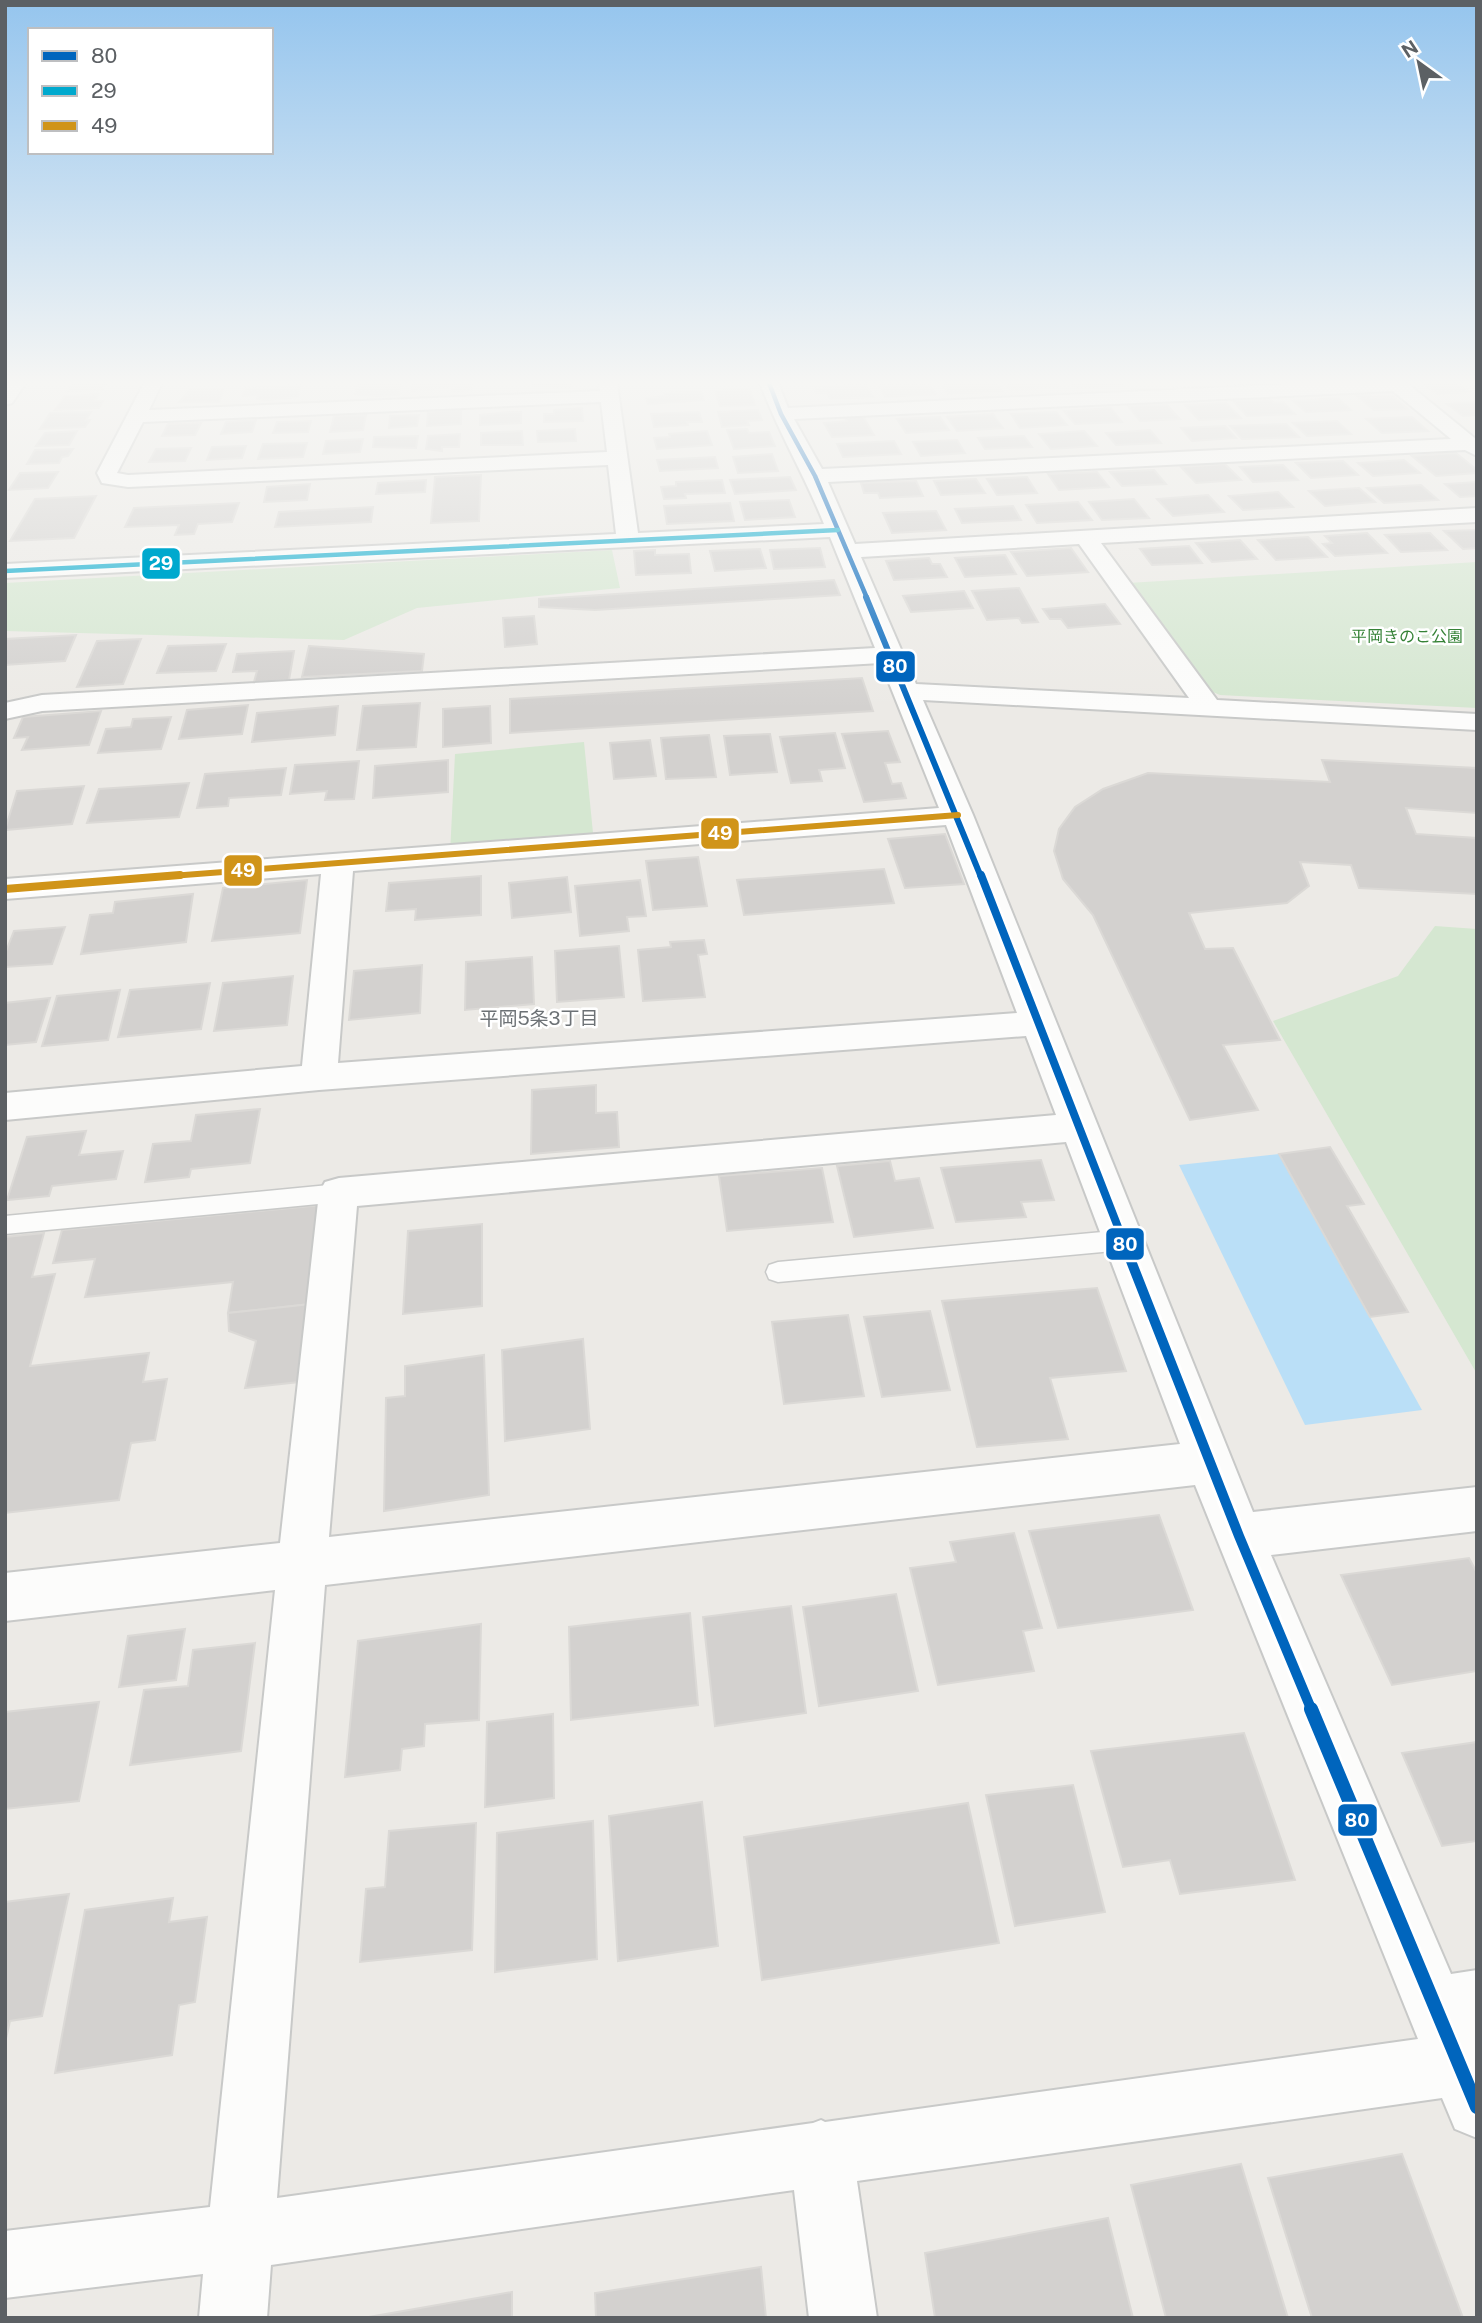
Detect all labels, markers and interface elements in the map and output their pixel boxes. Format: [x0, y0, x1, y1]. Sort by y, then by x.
legend [28, 28, 273, 154]
north arrow [1384, 28, 1454, 98]
text: N [1398, 35, 1422, 62]
text: 80 [91, 43, 117, 68]
text: 29 [91, 78, 117, 103]
text: 49 [91, 113, 117, 138]
line badge: 29 [141, 547, 181, 580]
text: 29 [149, 552, 173, 574]
park label: 平岡きのこ公園 [1351, 627, 1463, 646]
line badge: 80 [875, 650, 916, 683]
text: 80 [883, 655, 907, 677]
line badge: 49 [700, 817, 740, 850]
text: 49 [708, 822, 733, 844]
line badge: 49 [223, 854, 263, 887]
text: 49 [231, 859, 256, 881]
district label: 平岡5条3丁目 [479, 1007, 599, 1029]
line badge: 80 [1105, 1227, 1145, 1261]
text: 80 [1113, 1233, 1137, 1255]
line badge: 80 [1337, 1803, 1378, 1837]
text: 80 [1345, 1809, 1369, 1831]

